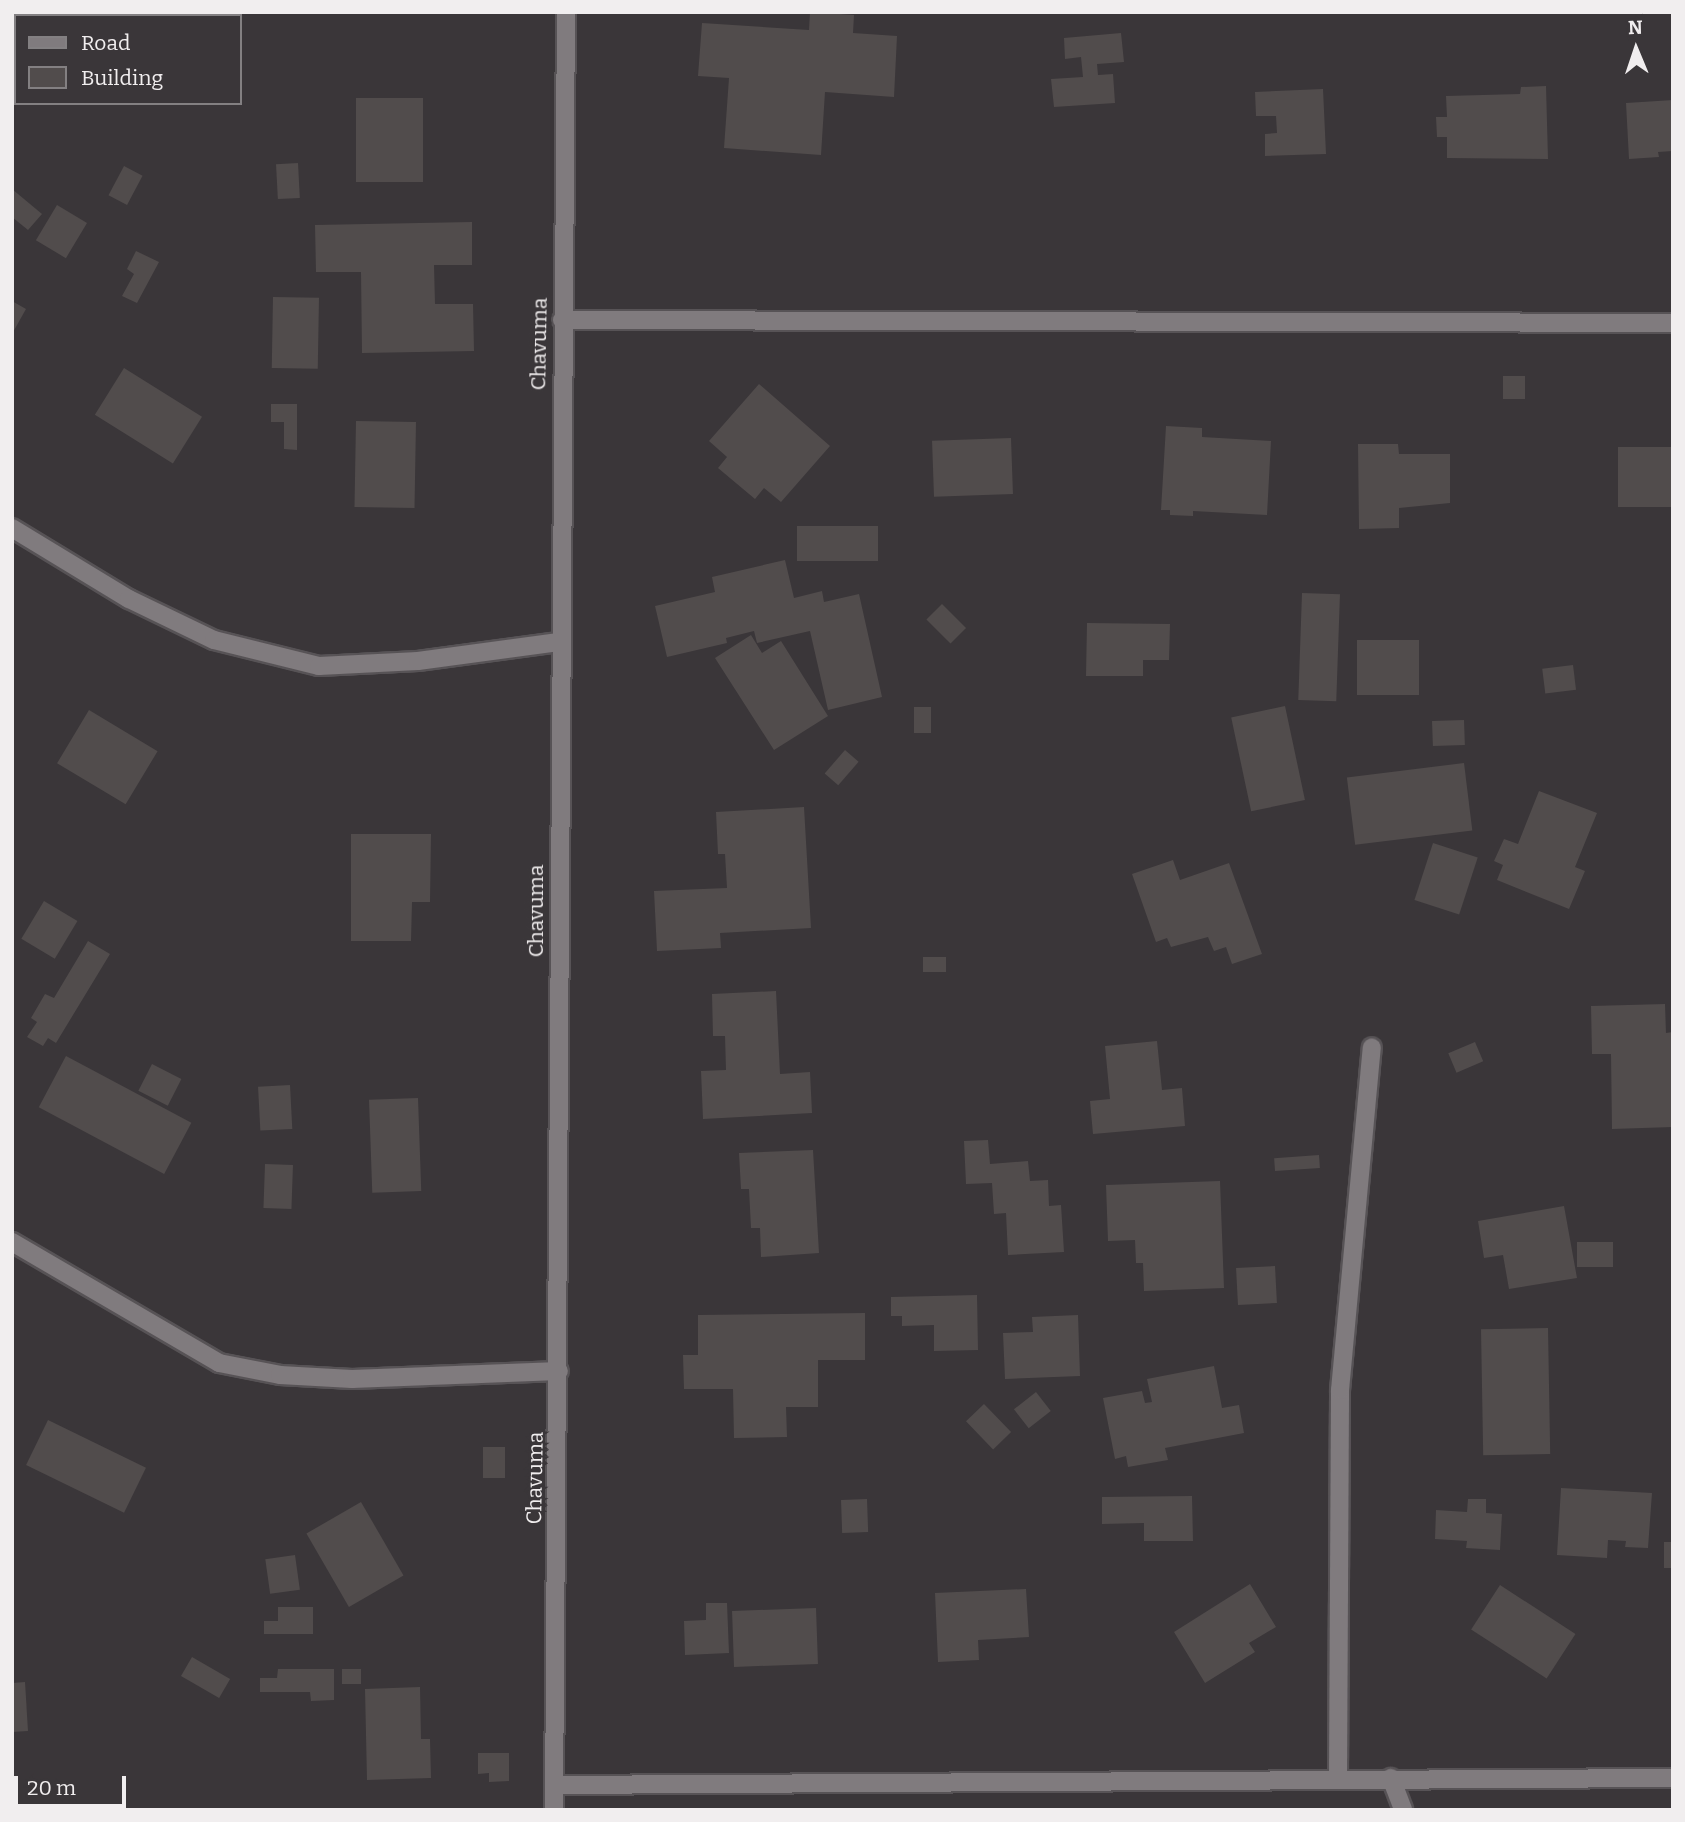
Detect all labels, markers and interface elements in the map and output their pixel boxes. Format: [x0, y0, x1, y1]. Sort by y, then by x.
legend [14, 14, 242, 105]
north arrow [1601, 14, 1671, 84]
text: N [1628, 16, 1643, 39]
text: Road [81, 30, 130, 56]
text: Building [81, 65, 163, 91]
street label: Chavuma [526, 297, 552, 391]
street label: Chavuma [523, 865, 549, 957]
street label: Chavuma [522, 1431, 548, 1525]
scale bar [18, 1762, 130, 1806]
text: 20 m [27, 1775, 76, 1801]

